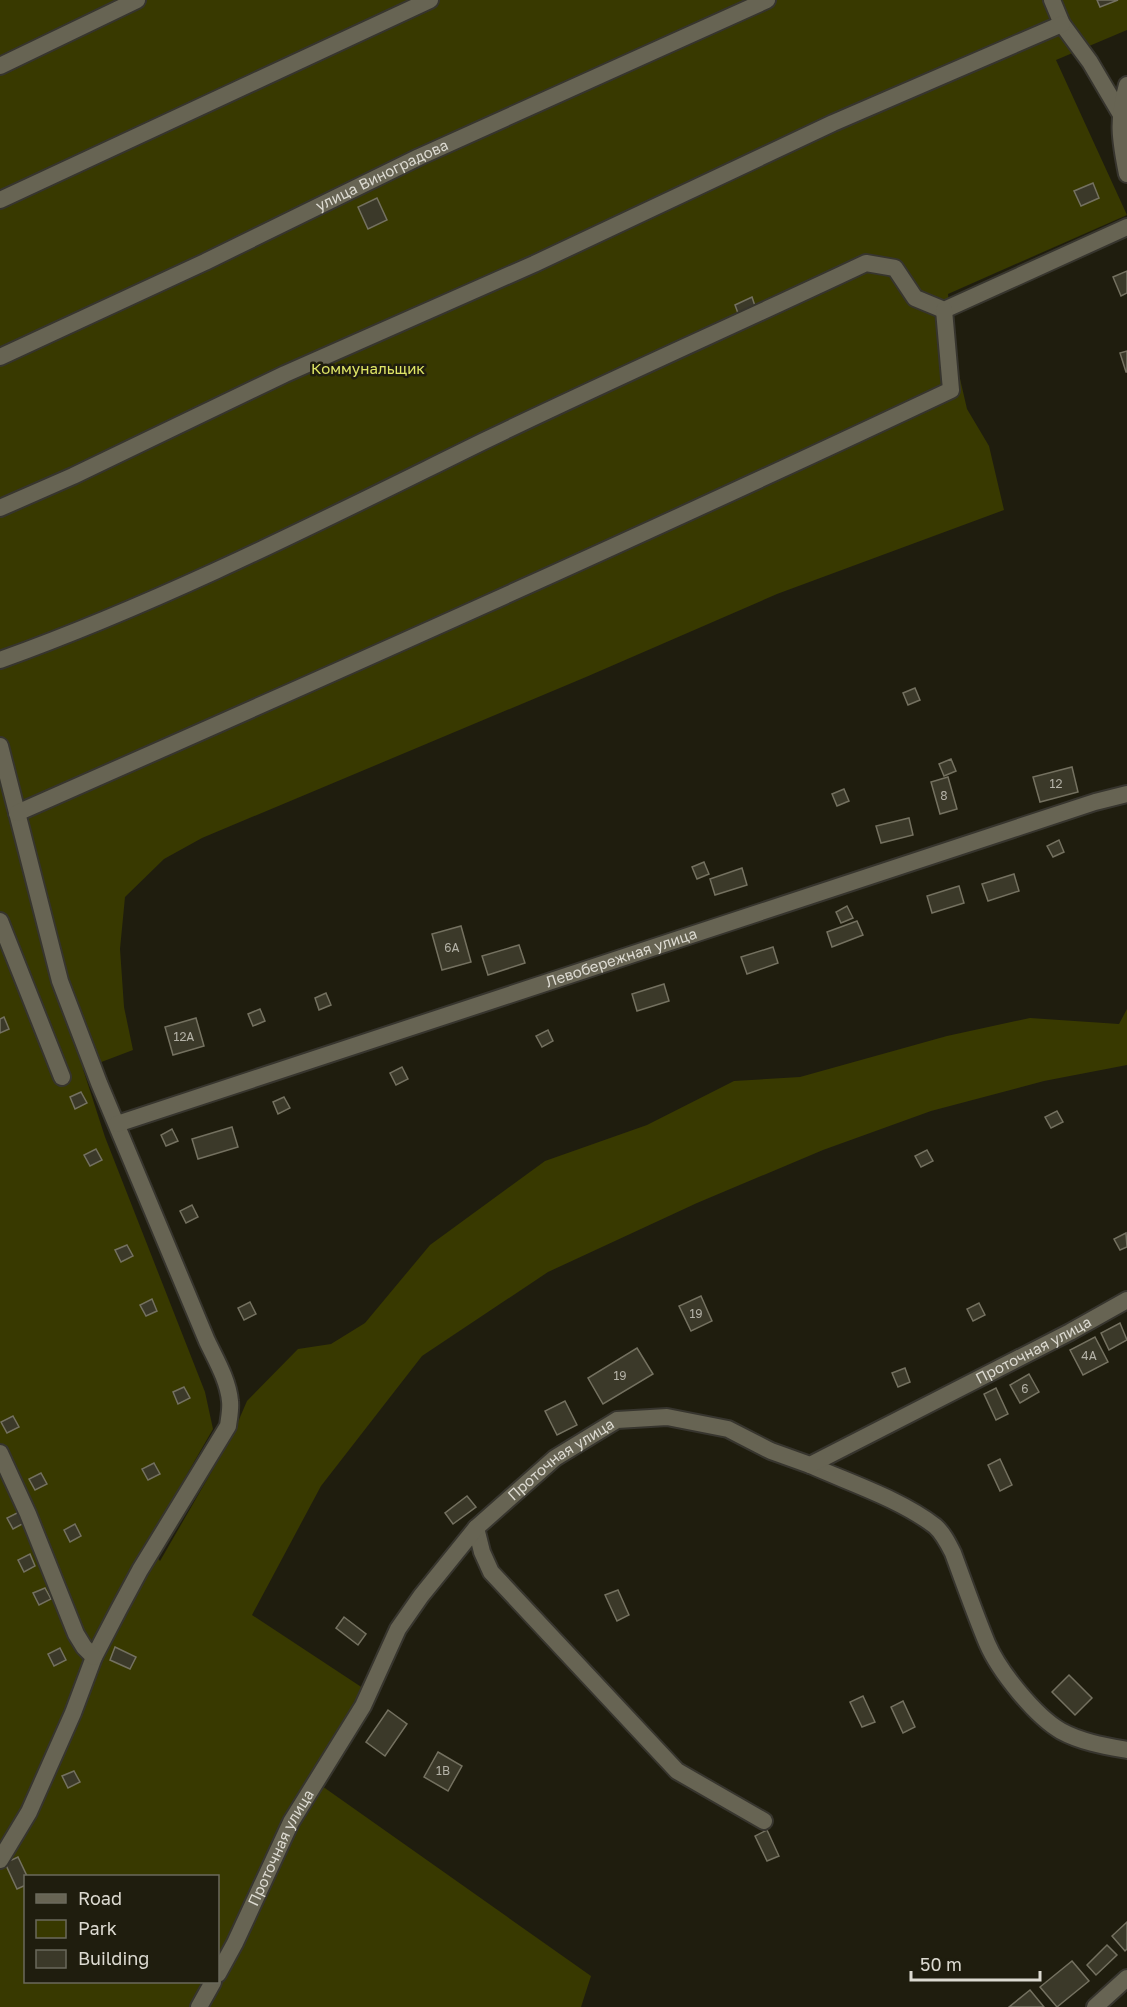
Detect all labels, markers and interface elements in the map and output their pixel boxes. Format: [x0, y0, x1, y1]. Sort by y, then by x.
street label: улица Виноградова [312, 135, 451, 214]
park label: Коммунальщик [311, 359, 425, 377]
house number: 12 [1050, 776, 1062, 791]
house number: 8 [940, 788, 948, 803]
street label: Левобережная улица [543, 924, 699, 990]
house number: 6А [444, 940, 460, 955]
house number: 12А [174, 1029, 194, 1044]
house number: 19 [689, 1306, 703, 1321]
street label: Проточная улица [972, 1312, 1094, 1387]
house number: 4А [1081, 1348, 1097, 1363]
house number: 19 [613, 1368, 627, 1383]
house number: 6 [1021, 1381, 1029, 1396]
street label: Проточная улица [503, 1414, 617, 1504]
house number: 1В [436, 1763, 450, 1778]
street label: Проточная улица [243, 1786, 317, 1909]
legend [24, 1875, 219, 1983]
text: Road [78, 1887, 122, 1909]
text: Park [78, 1917, 117, 1939]
scale bar [911, 1944, 1040, 1982]
text: Building [78, 1947, 149, 1969]
text: 50 m [920, 1953, 962, 1975]

